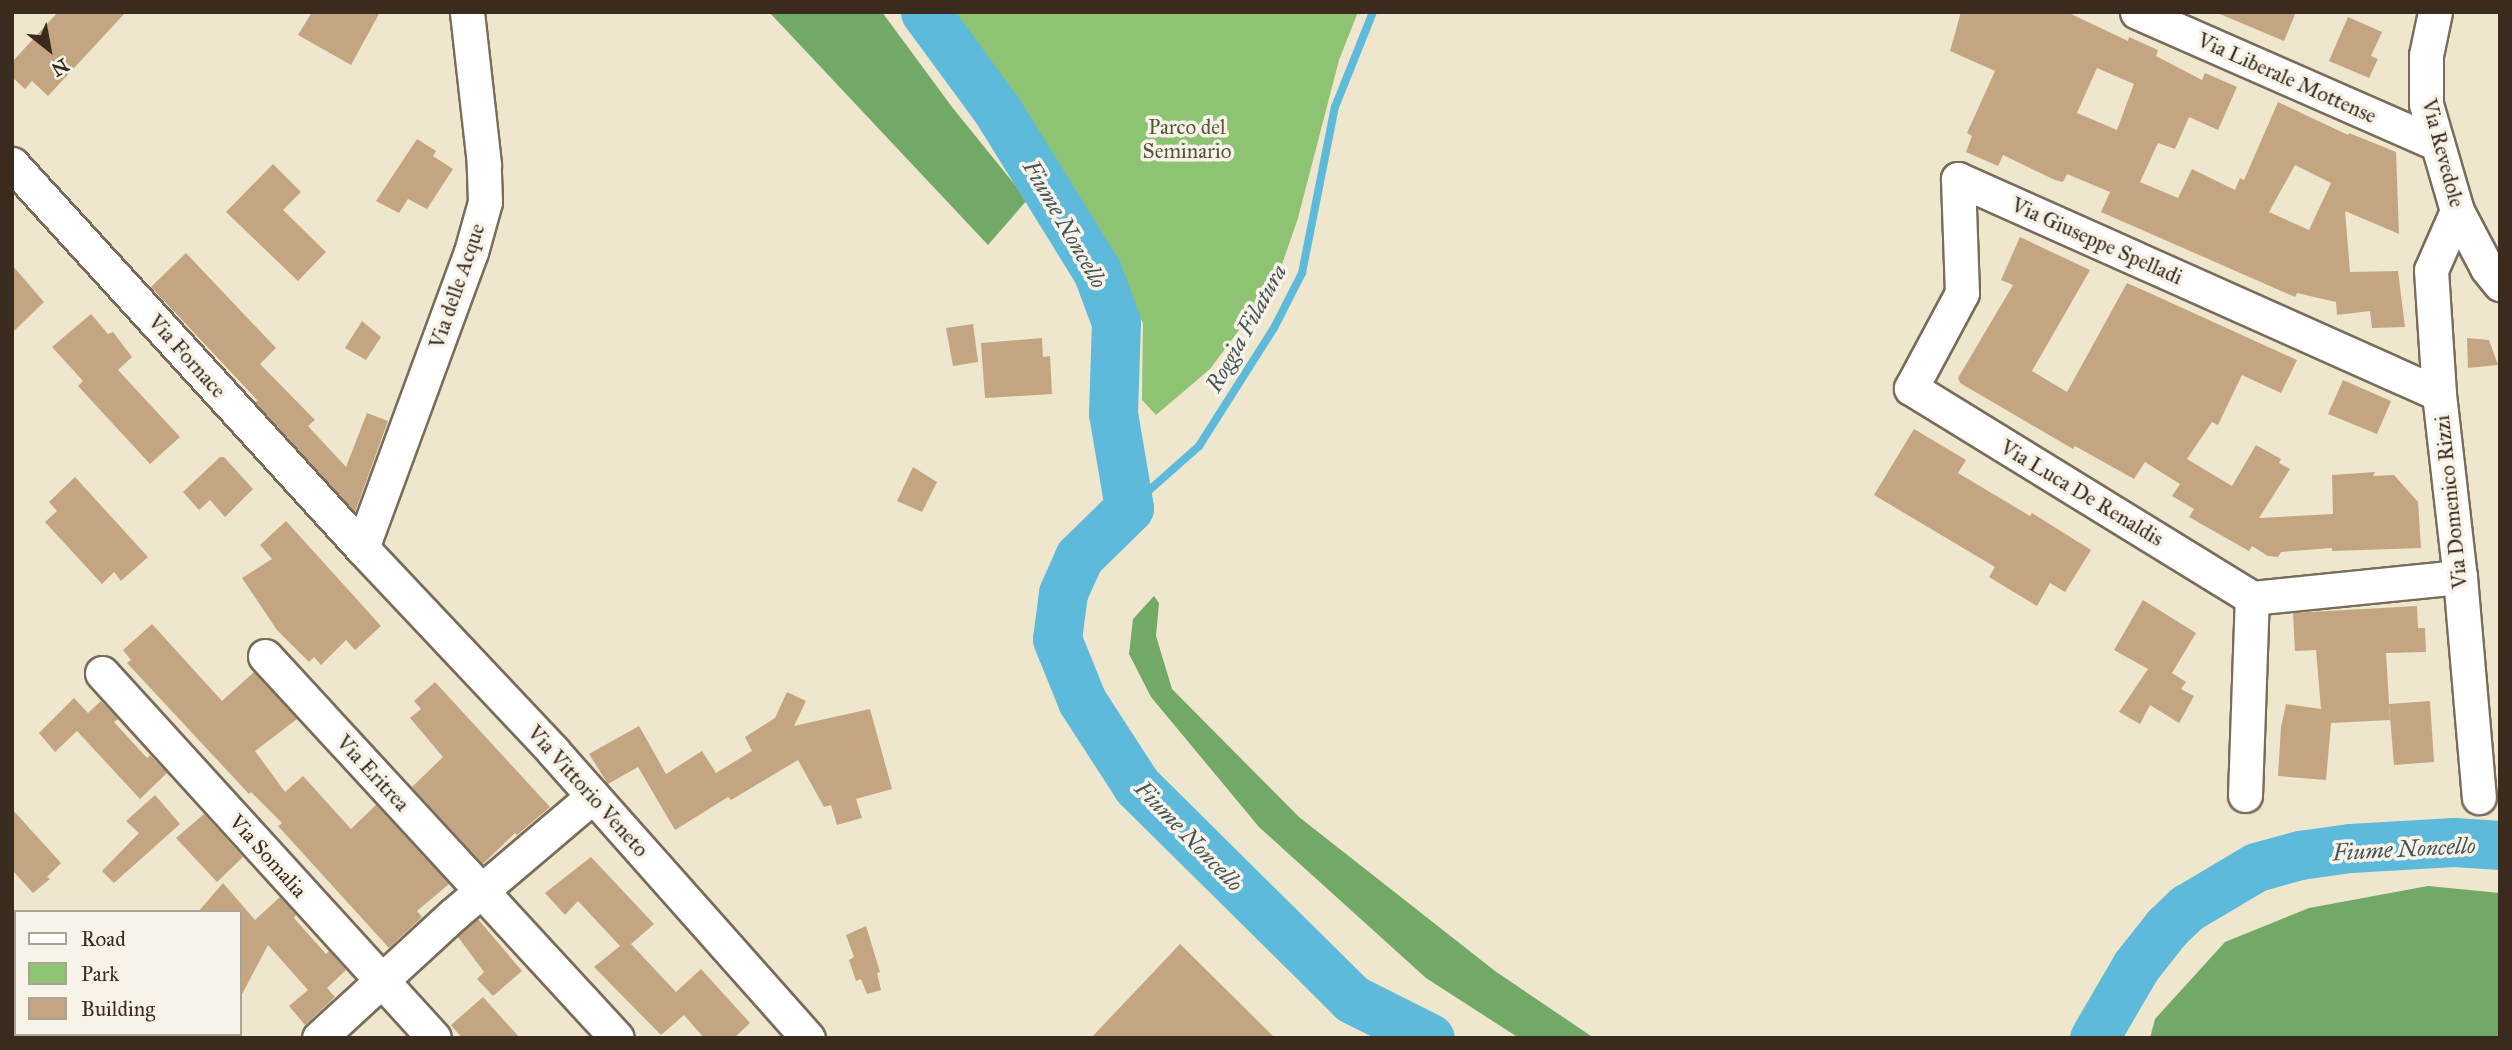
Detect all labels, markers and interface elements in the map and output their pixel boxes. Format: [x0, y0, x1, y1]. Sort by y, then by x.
north arrow [14, 14, 84, 84]
street label: Via Liberale Mottense [2194, 27, 2380, 129]
text: N [47, 53, 73, 81]
street label: Via Revedole [2416, 96, 2470, 210]
park label: Parco del Seminario [1143, 114, 1231, 164]
water label: Fiume Noncello [1017, 155, 1113, 293]
street label: Via Giuseppe Spelladi [2008, 192, 2186, 290]
street label: Via delle Acque [424, 220, 490, 352]
water label: Roggia Filatura [1200, 259, 1292, 397]
street label: Via Fornace [143, 309, 231, 403]
street label: Via Domenico Rizzi [2429, 414, 2473, 590]
street label: Via Luca De Renaldis [1996, 434, 2168, 552]
street label: Via Vittorio Veneto [522, 720, 654, 862]
street label: Via Eritrea [331, 730, 415, 816]
water label: Fiume Noncello [1129, 775, 1249, 897]
street label: Via Somalia [224, 809, 312, 903]
water label: Fiume Noncello [2332, 831, 2476, 867]
legend [14, 910, 242, 1036]
text: Road [81, 926, 126, 952]
text: Park [81, 961, 119, 987]
text: Building [81, 996, 155, 1022]

